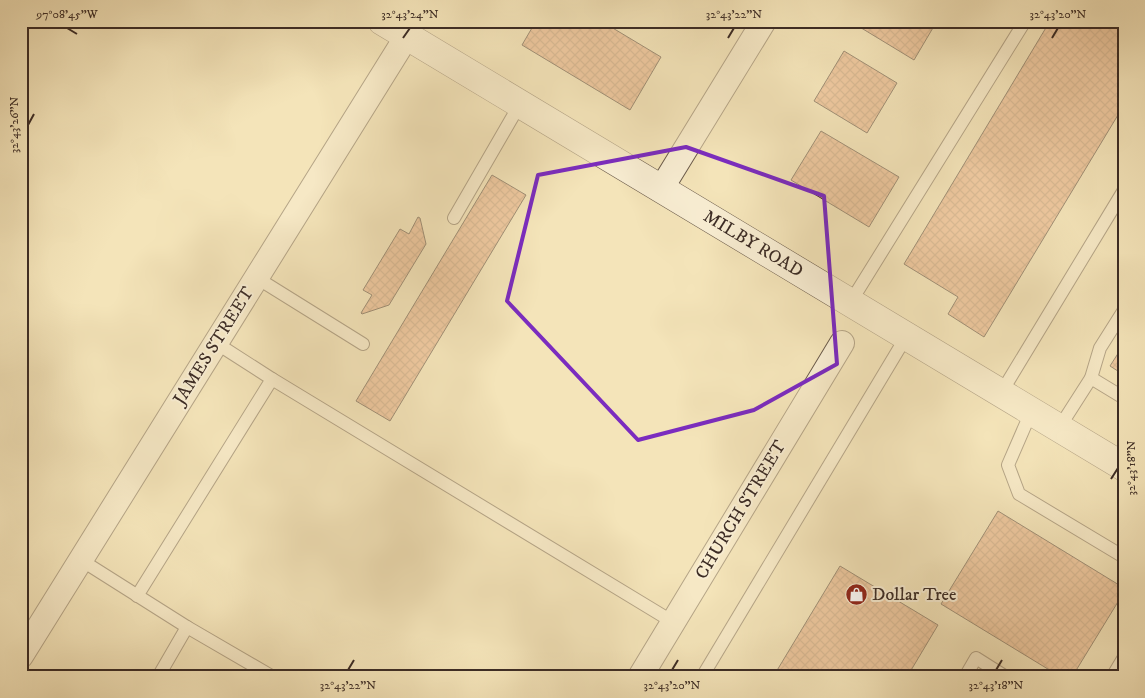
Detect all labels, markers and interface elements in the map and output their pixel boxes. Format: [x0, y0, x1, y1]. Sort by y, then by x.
text: 97°08'45"W [35, 7, 99, 22]
text: 32°43'24"N [381, 7, 439, 22]
text: 32°43'22"N [706, 7, 762, 22]
text: 32°43'20"N [1030, 7, 1087, 22]
text: 32°43'26"N [7, 97, 22, 153]
street label: MILBY ROAD [699, 206, 807, 282]
street label: JAMES STREET [168, 283, 259, 411]
street label: CHURCH STREET [691, 436, 791, 583]
text: 32°43'18"N [1124, 440, 1139, 495]
shop icon: Dollar Tree [844, 583, 868, 607]
place label: Dollar Tree [872, 584, 957, 606]
text: 32°43'22"N [320, 678, 376, 693]
text: 32°43'20"N [644, 678, 701, 693]
text: 32°43'18"N [969, 678, 1024, 693]

